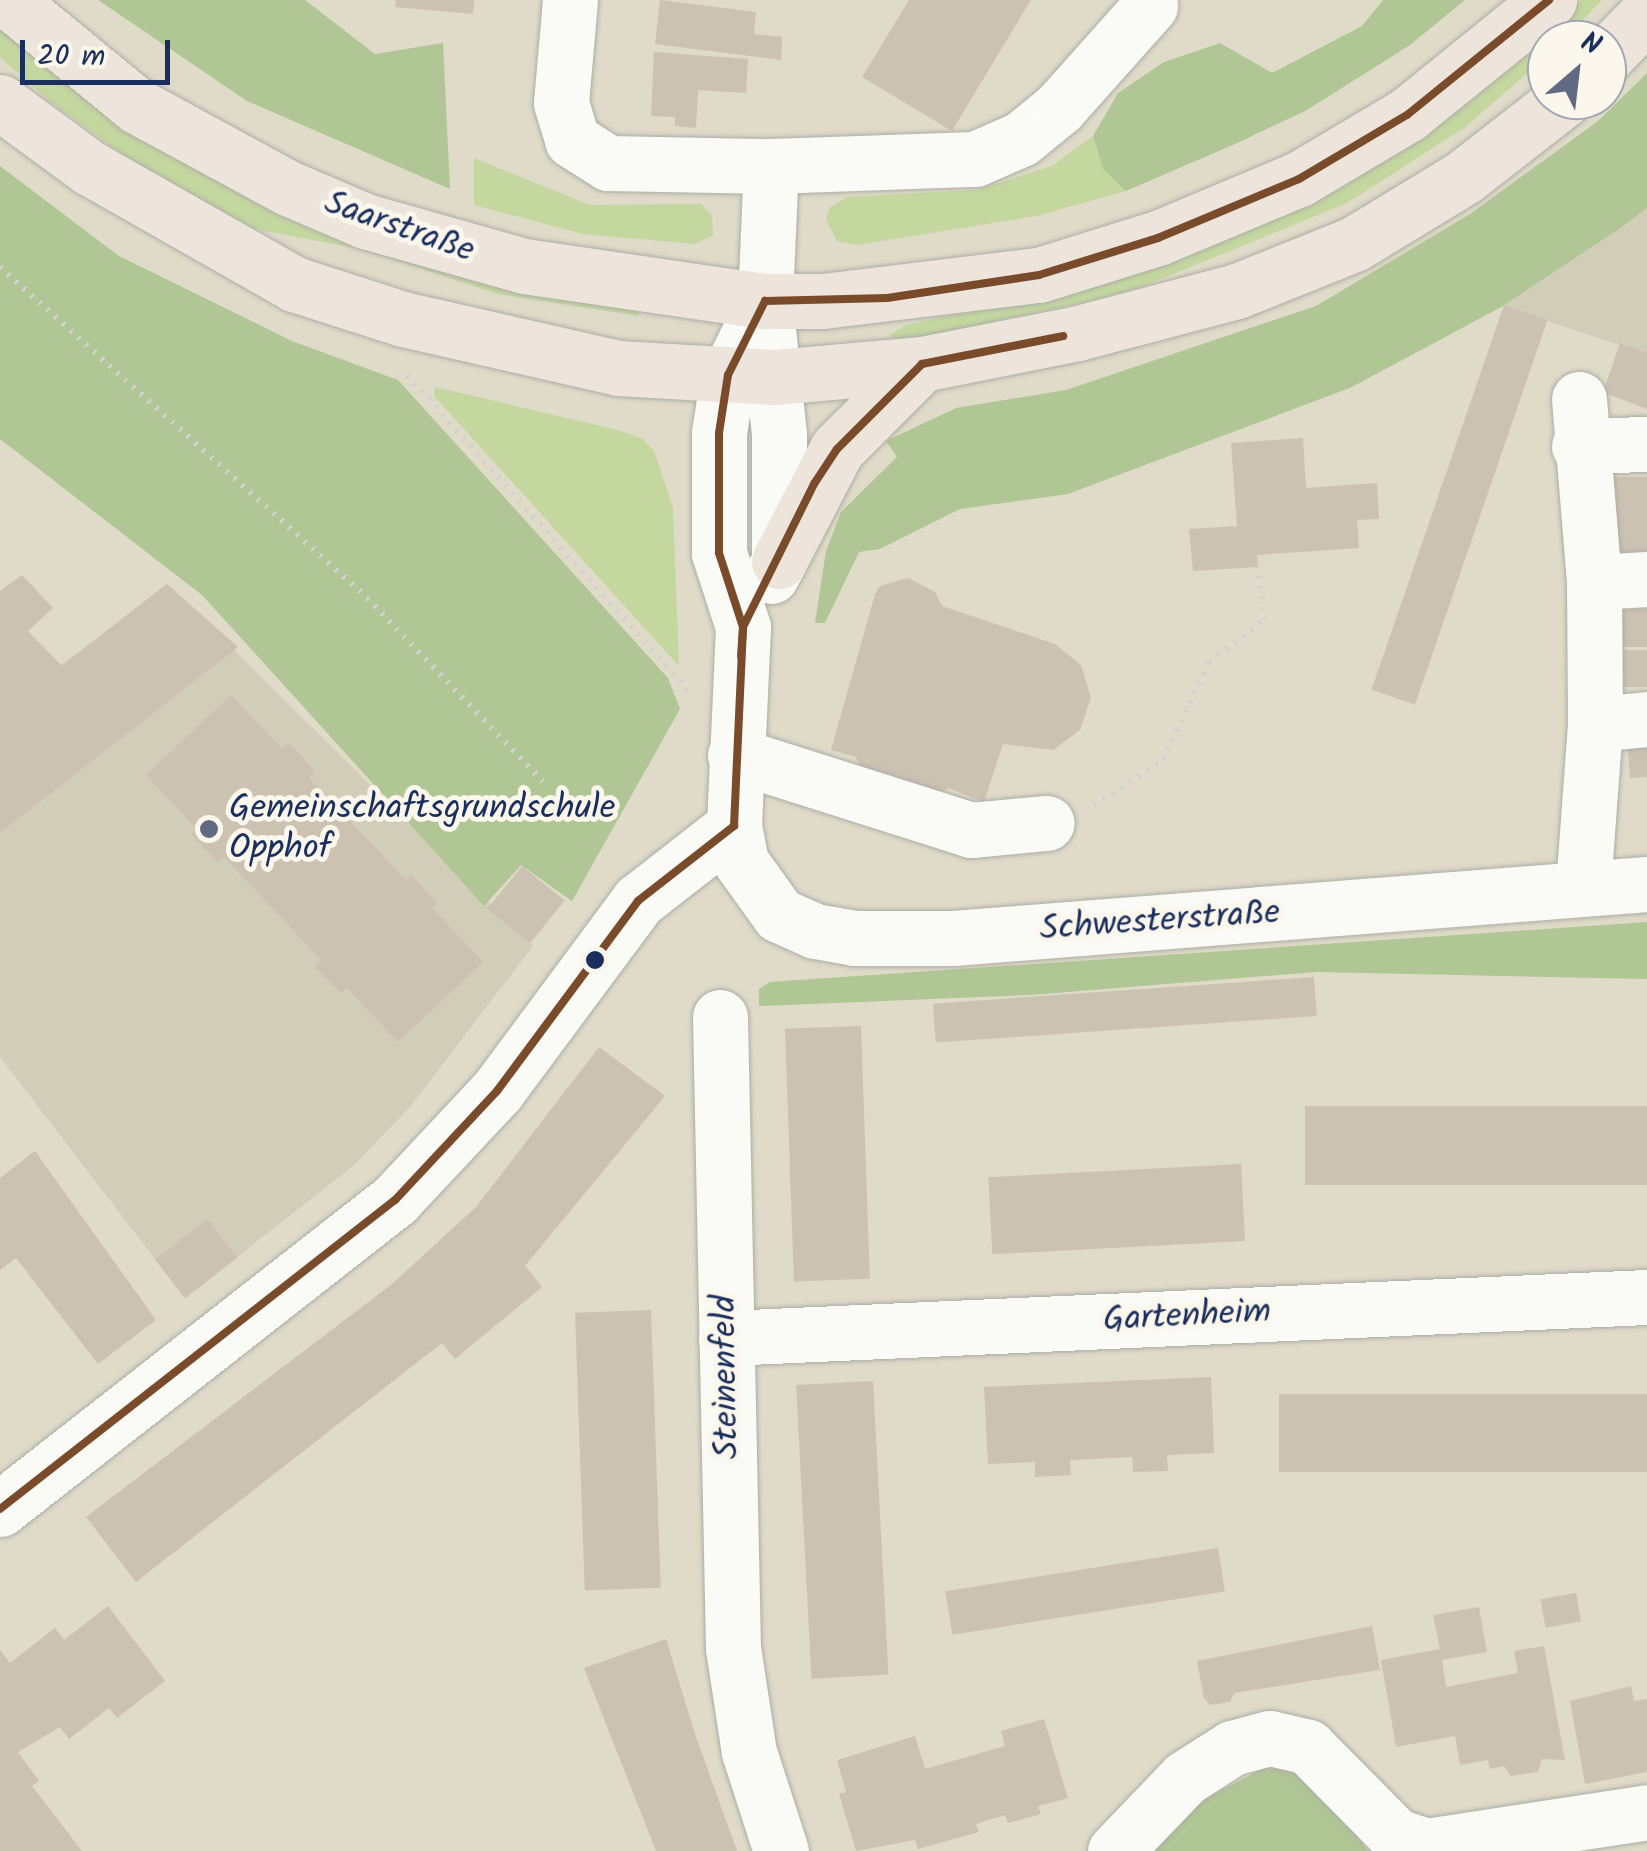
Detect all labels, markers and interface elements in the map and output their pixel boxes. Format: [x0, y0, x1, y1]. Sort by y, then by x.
scale bar [25, 20, 175, 82]
north arrow [1527, 20, 1627, 120]
text: N [1572, 21, 1609, 69]
text: 20 m [37, 33, 105, 81]
street label: Saarstraße [319, 183, 479, 273]
place label: Gemeinschaftsgrundschule Opphof [229, 788, 616, 870]
marker: Gemeinschaftsgrundschule Opphof [198, 818, 220, 840]
street label: Schwesterstraße [1038, 893, 1282, 951]
unlabelled marker [585, 950, 605, 970]
street label: Gartenheim [1102, 1292, 1272, 1342]
street label: Steinenfeld [705, 1295, 749, 1459]

